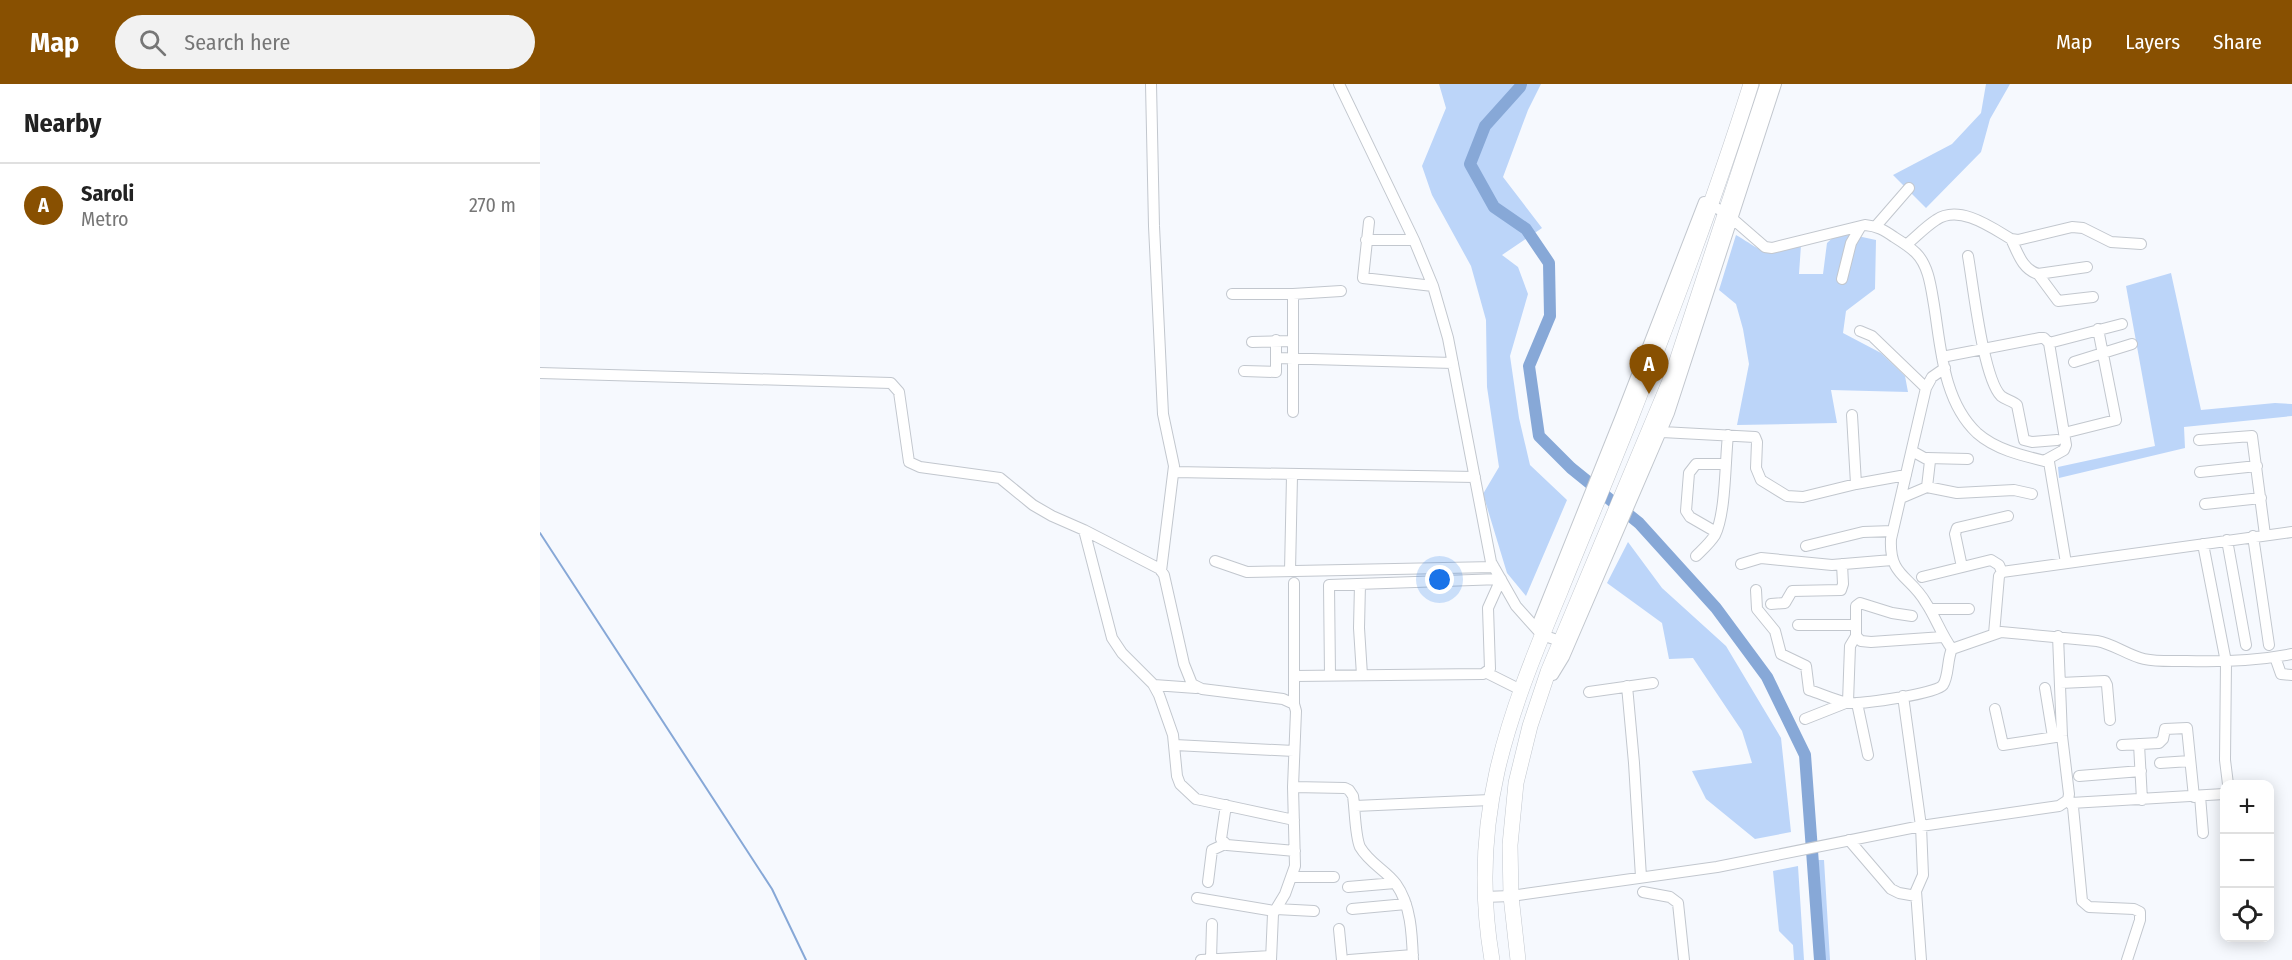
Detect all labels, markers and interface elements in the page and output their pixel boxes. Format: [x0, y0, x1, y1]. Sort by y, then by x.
search box [115, 15, 535, 69]
text: Map [30, 26, 79, 59]
icon: search [136, 26, 169, 59]
text: Search here [184, 29, 290, 56]
text: Map [2056, 29, 2092, 55]
text: Layers [2125, 29, 2180, 55]
text: Share [2213, 29, 2262, 55]
text: Nearby [24, 108, 101, 139]
text: Saroli [81, 180, 134, 207]
text: A [38, 193, 49, 217]
text: 270 m [469, 193, 516, 217]
text: Metro [81, 207, 129, 231]
pin: A [1630, 344, 1668, 394]
your location [1425, 565, 1454, 594]
map controls [2220, 780, 2274, 942]
button: + [2220, 780, 2274, 834]
button: − [2220, 834, 2274, 888]
button: locate [2220, 888, 2274, 942]

